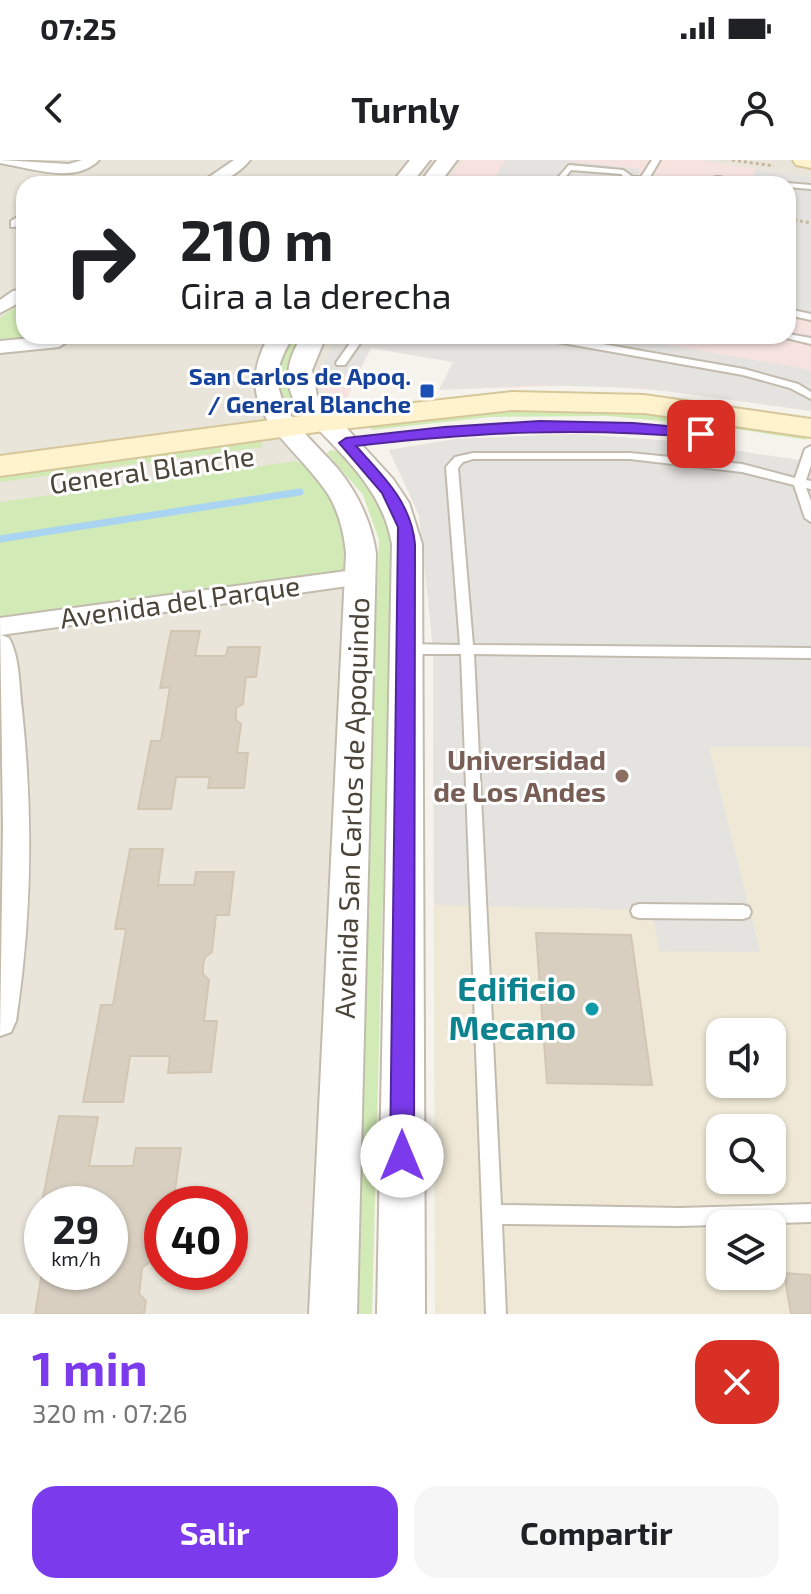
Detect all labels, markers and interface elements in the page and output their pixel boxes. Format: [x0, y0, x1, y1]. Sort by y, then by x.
text: 07:25 [40, 10, 116, 46]
icon: back [32, 86, 76, 130]
icon: person [735, 86, 779, 130]
text: Turnly [351, 87, 460, 130]
text: 210 m [180, 205, 334, 272]
icon: right [48, 208, 152, 312]
text: Gira a la derecha [180, 273, 452, 316]
place label: San Carlos de Apoq. / General Blanche [189, 361, 411, 418]
marker: San Carlos de Apoq. / General Blanche [418, 382, 436, 400]
pin [667, 400, 735, 468]
icon: arrive [679, 412, 723, 456]
street label: General Blanche [47, 438, 257, 500]
street label: Avenida del Parque [58, 567, 302, 635]
street label: Avenida San Carlos de Apoquindo [327, 597, 375, 1019]
place label: Universidad de Los Andes [433, 742, 606, 808]
marker: Universidad de Los Andes [613, 767, 631, 785]
place label: Edificio Mecano [449, 967, 576, 1047]
marker: Edificio Mecano [583, 1000, 601, 1018]
map controls [706, 1018, 786, 1290]
button: sound [706, 1018, 786, 1098]
position arrow [360, 1114, 444, 1198]
button: search [706, 1114, 786, 1194]
speed limit sign: 40 [144, 1186, 248, 1290]
text: 29 [53, 1204, 99, 1252]
button: layers [706, 1210, 786, 1290]
text: km/h [51, 1246, 101, 1270]
text: 1 min [32, 1338, 148, 1396]
button: close [695, 1340, 779, 1424]
text: 320 m · 07:26 [32, 1397, 188, 1428]
button: Salir [32, 1486, 398, 1578]
button: Compartir [414, 1486, 779, 1578]

